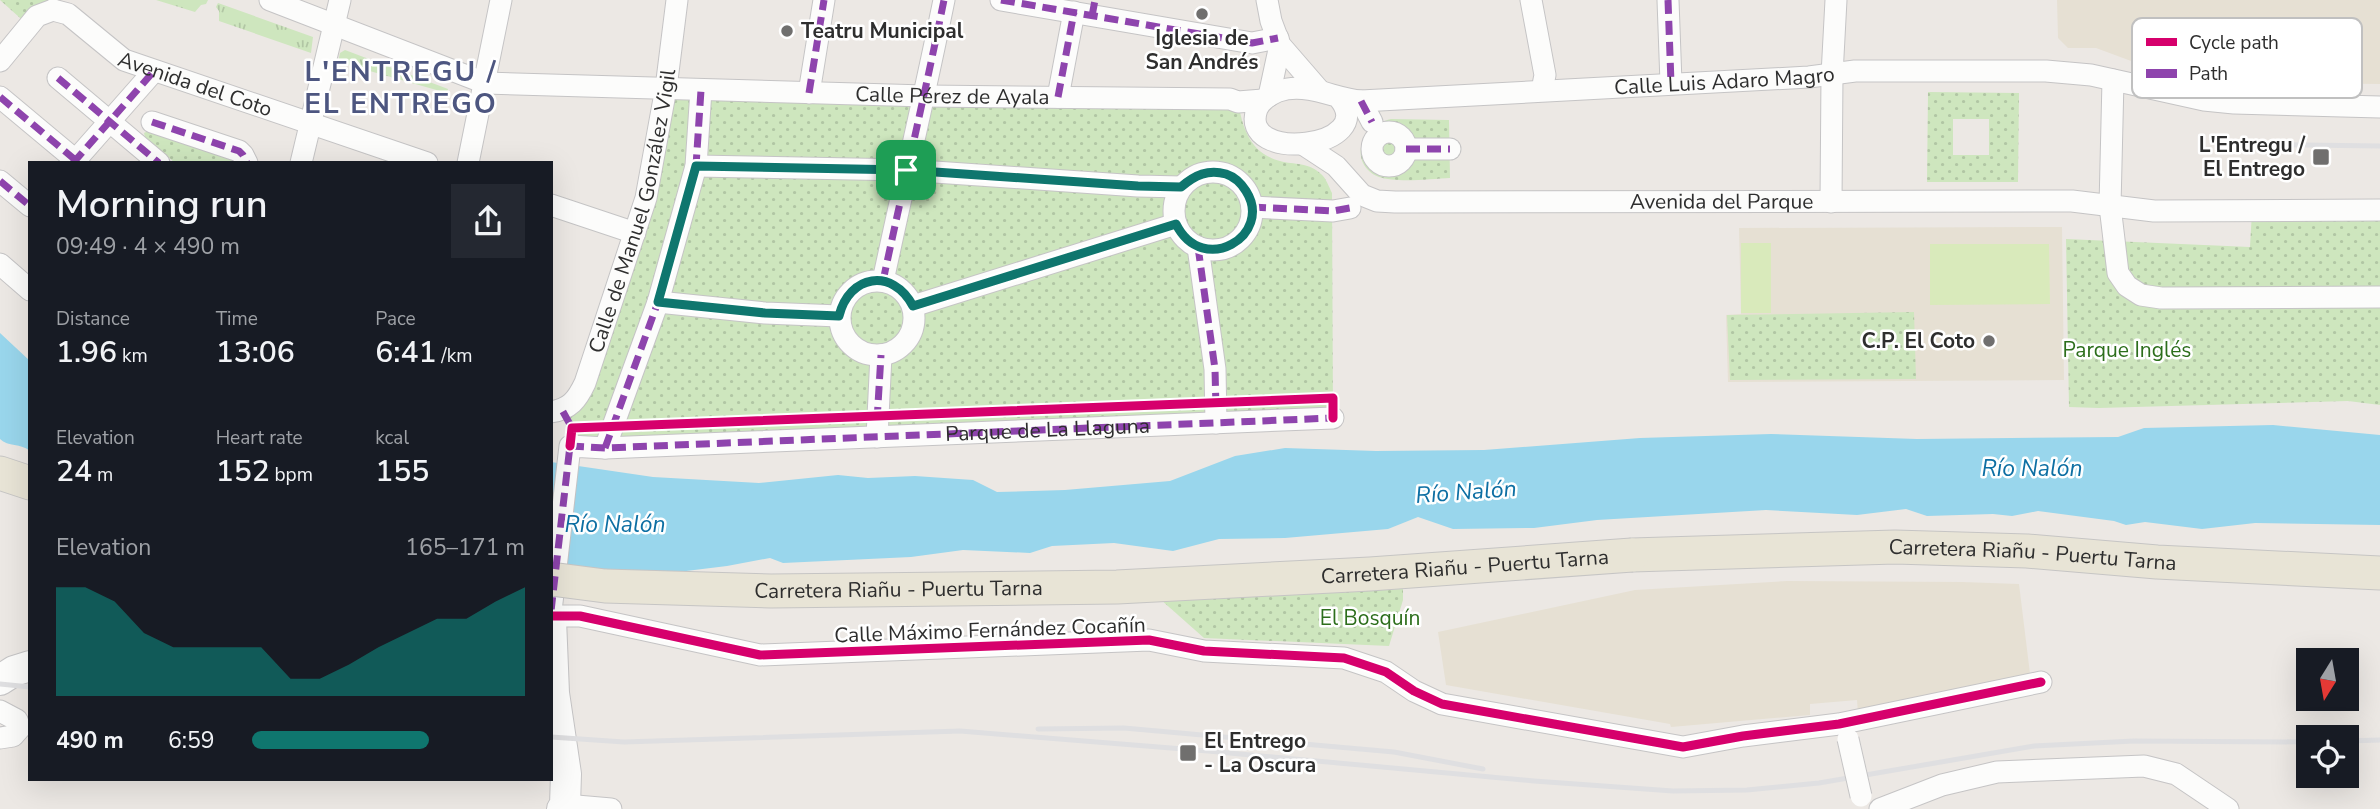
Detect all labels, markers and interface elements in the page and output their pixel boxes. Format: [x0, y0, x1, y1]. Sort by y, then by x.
marker: Iglesia de San Andrés [1194, 6, 1210, 22]
place label: Teatru Municipal [801, 17, 964, 45]
legend [2132, 18, 2362, 98]
marker: Teatru Municipal [779, 23, 795, 39]
place label: Iglesia de San Andrés [1146, 24, 1258, 76]
text: Cycle path [2189, 30, 2279, 56]
street label: Avenida del Coto [114, 45, 276, 123]
district label: L'ENTREGU / EL ENTREGO [304, 53, 498, 123]
street label: Calle Luis Adaro Magro [1613, 60, 1836, 101]
text: Path [2189, 61, 2228, 87]
street label: Calle de Manuel González Vigil [582, 67, 682, 357]
street label: Calle Pérez de Ayala [855, 80, 1050, 111]
place label: L'Entregu / El Entrego [2199, 131, 2305, 183]
pin [876, 140, 936, 200]
marker: L'Entregu / El Entrego [2311, 147, 2331, 167]
icon: arrive [887, 151, 925, 189]
text: Morning run [56, 179, 268, 230]
button: share [451, 184, 525, 258]
street label: Avenida del Parque [1630, 187, 1814, 216]
text: 09:49 · 4 × 490 m [56, 231, 240, 262]
text: Distance [56, 306, 130, 332]
text: Time [216, 306, 258, 332]
text: Pace [375, 306, 416, 332]
place label: C.P. El Coto [1861, 327, 1975, 355]
text: 1.96 [56, 332, 117, 373]
text: 13:06 [216, 332, 295, 373]
text: 6:41 [375, 332, 436, 373]
marker: C.P. El Coto [1981, 333, 1997, 349]
park label: Parque Inglés [2063, 336, 2191, 364]
text: km [117, 343, 148, 369]
text: /km [436, 343, 472, 369]
street label: Parque de La Llaguna [945, 412, 1150, 448]
text: Elevation [56, 425, 135, 451]
text: Heart rate [216, 425, 303, 451]
text: kcal [375, 425, 409, 451]
text: 24 [56, 451, 92, 492]
text: 152 [216, 451, 270, 492]
text: 155 [375, 451, 429, 492]
water label: Río Nalón [1981, 453, 2083, 484]
text: m [92, 462, 113, 488]
text: bpm [270, 462, 313, 488]
water label: Río Nalón [1414, 473, 1518, 511]
water label: Río Nalón [564, 509, 666, 540]
text: Elevation [56, 532, 151, 563]
text: 165–171 m [405, 532, 525, 563]
street label: Carretera Riañu - Puertu Tarna [1888, 533, 2177, 577]
street label: Carretera Riañu - Puertu Tarna [1320, 543, 1610, 591]
street label: Carretera Riañu - Puertu Tarna [754, 574, 1043, 605]
park label: El Bosquín [1320, 604, 1420, 632]
street label: Calle Máximo Fernández Cocañín [834, 611, 1146, 649]
north arrow [2296, 648, 2359, 710]
map controls [2296, 648, 2359, 788]
text: 490 m [56, 725, 124, 756]
text: 6:59 [168, 725, 215, 756]
button: locate [2296, 725, 2359, 788]
place label: El Entrego - La Oscura [1204, 727, 1316, 779]
marker: El Entrego - La Oscura [1178, 743, 1198, 763]

